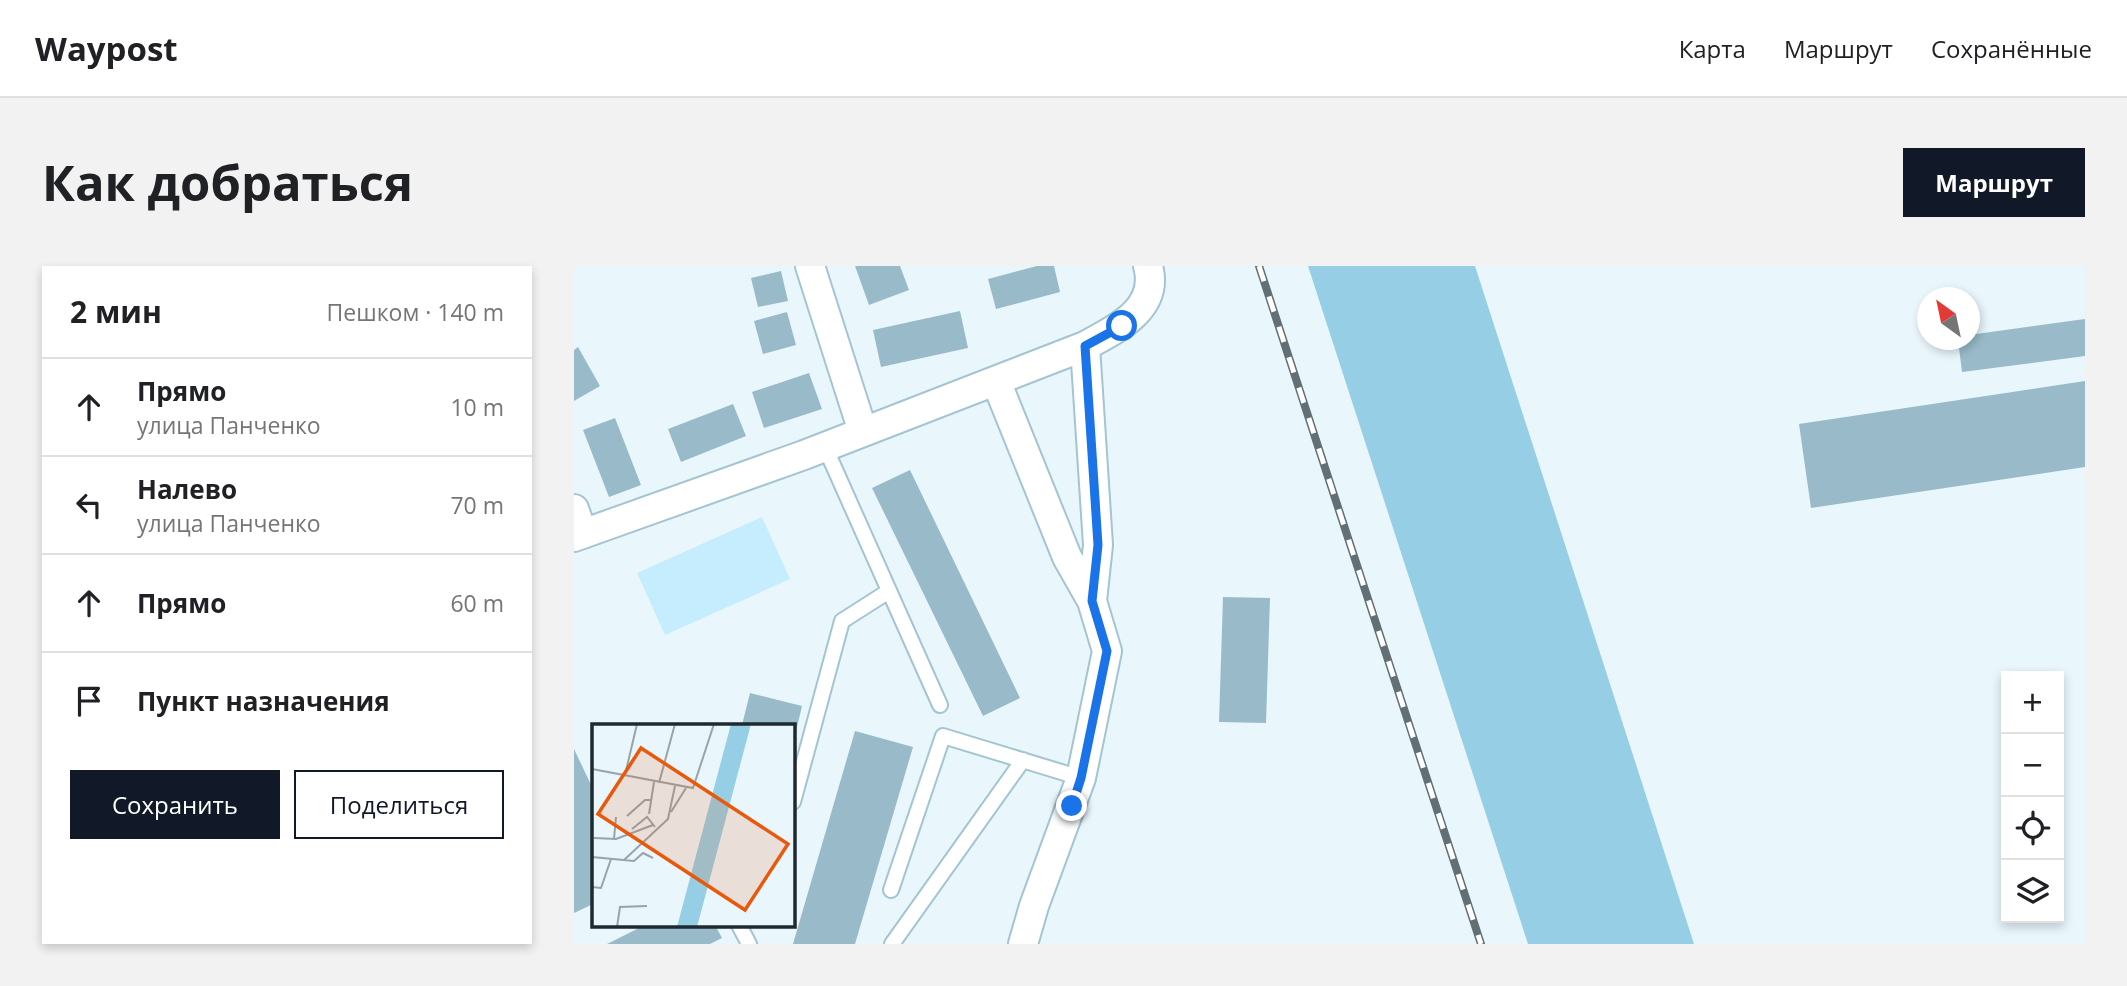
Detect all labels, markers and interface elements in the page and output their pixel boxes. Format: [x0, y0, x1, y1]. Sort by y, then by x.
text: Waypost [35, 26, 178, 71]
text: Карта [1679, 32, 1746, 65]
text: Маршрут [1784, 32, 1893, 65]
text: Сохранённые [1931, 32, 2092, 65]
button: Маршрут [1903, 148, 2085, 217]
text: Как добраться [42, 149, 413, 215]
north arrow [1917, 287, 1980, 350]
text: 2 мин [70, 291, 162, 332]
text: Пешком · 140 m [327, 296, 504, 328]
route start [1106, 310, 1137, 341]
text: Прямо [137, 373, 226, 409]
icon: ahead [70, 388, 108, 426]
text: 10 m [450, 391, 504, 423]
text: улица Панченко [137, 409, 321, 441]
text: Налево [137, 471, 237, 507]
icon: left [70, 486, 108, 524]
text: 70 m [450, 489, 504, 521]
text: улица Панченко [137, 507, 321, 539]
icon: ahead [70, 584, 108, 622]
text: Прямо [137, 585, 226, 621]
text: 60 m [450, 587, 504, 619]
map controls [2001, 671, 2064, 923]
button: + [2001, 671, 2064, 734]
icon: arrive [70, 682, 108, 720]
text: Пункт назначения [137, 683, 390, 719]
inset map [592, 724, 794, 926]
button: − [2001, 734, 2064, 797]
button: Сохранить [70, 770, 280, 839]
button: Поделиться [294, 770, 504, 839]
route end [1056, 790, 1087, 821]
button: locate [2001, 797, 2064, 860]
button: layers [2001, 860, 2064, 923]

